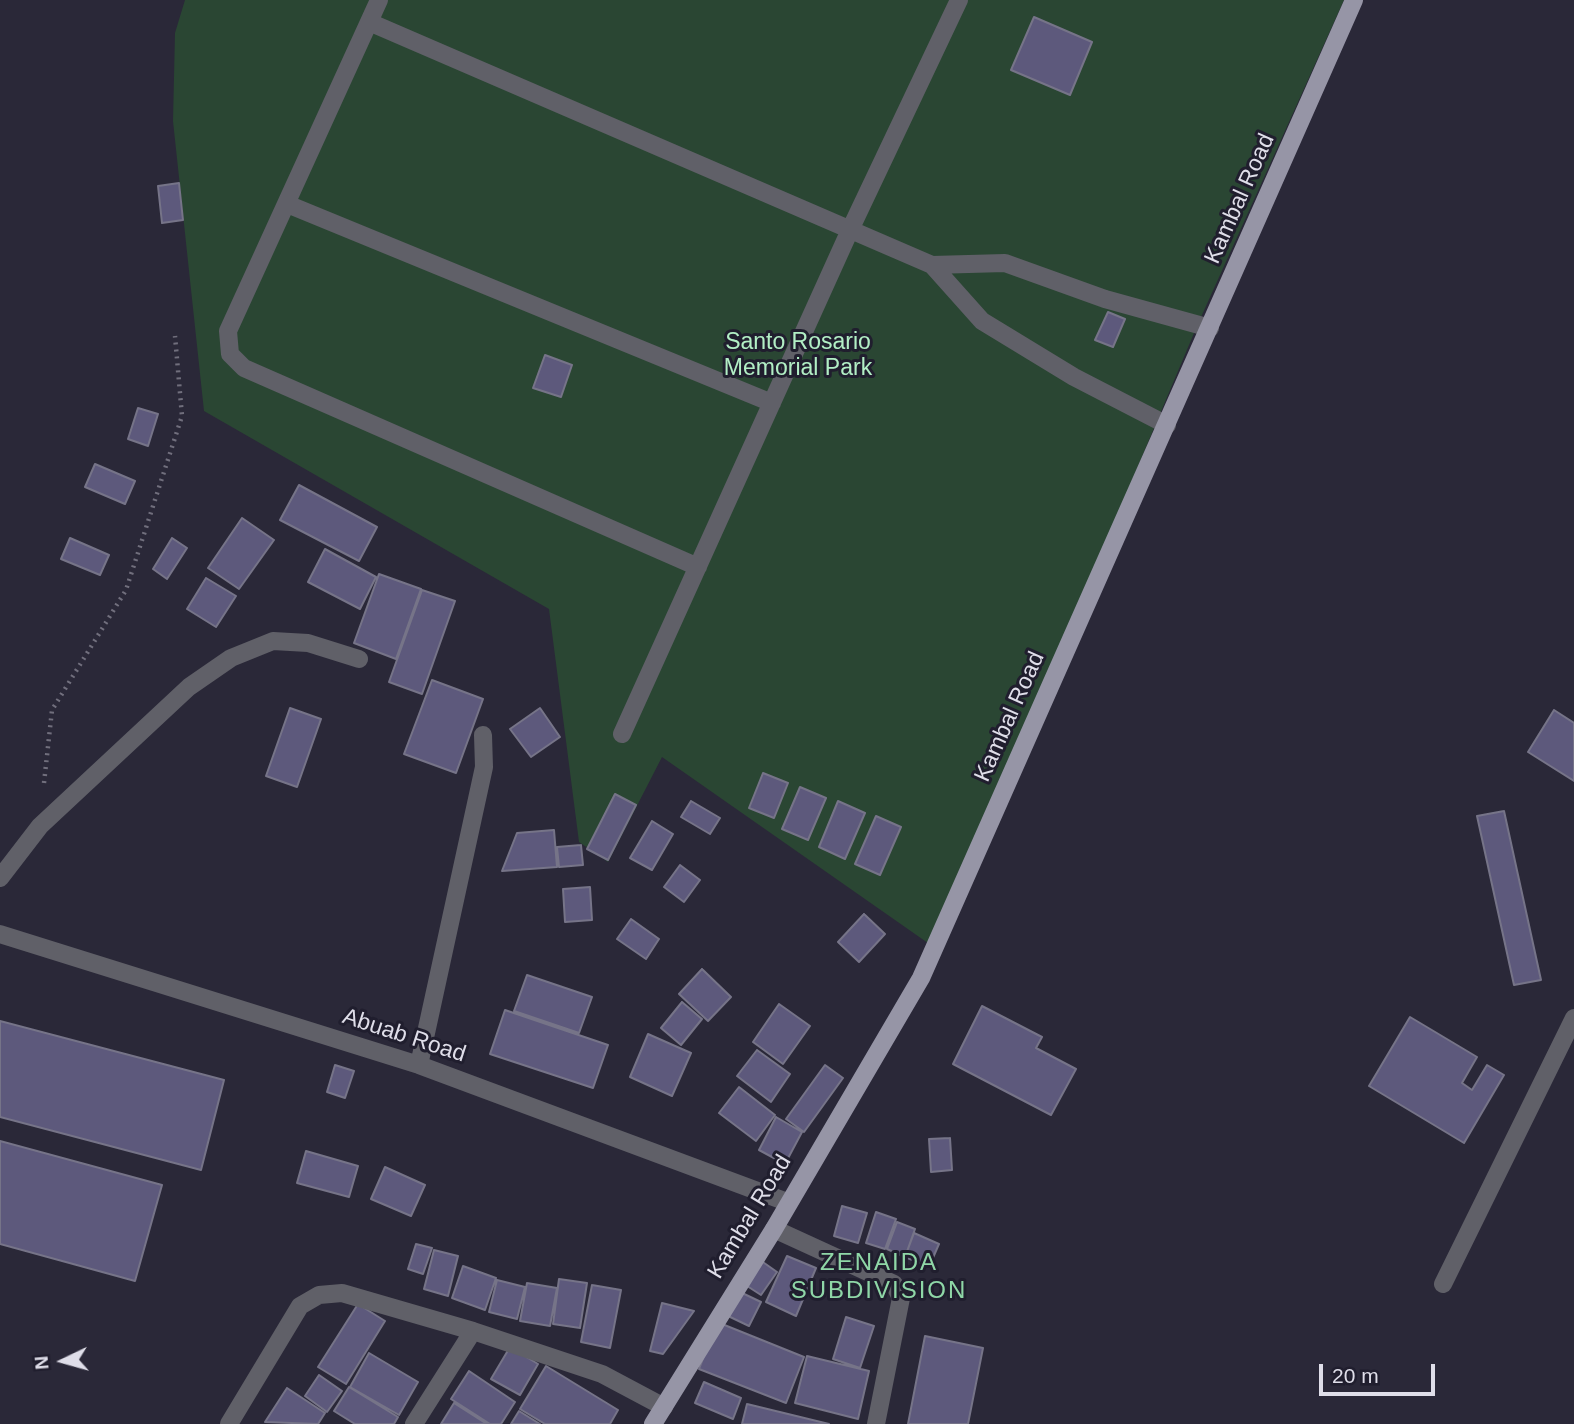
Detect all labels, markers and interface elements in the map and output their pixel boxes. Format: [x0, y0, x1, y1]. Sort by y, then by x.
street label: Kambal Road [1199, 130, 1281, 268]
park label: Santo Rosario Memorial Park [724, 329, 872, 383]
street label: Kambal Road [969, 648, 1051, 786]
street label: Abuab Road [339, 1003, 469, 1069]
street label: Kambal Road [702, 1150, 798, 1284]
district label: ZENAIDA SUBDIVISION [792, 1249, 966, 1305]
north arrow [28, 1326, 98, 1396]
scale bar [1322, 1350, 1438, 1394]
text: N [31, 1355, 53, 1371]
text: 20 m [1332, 1364, 1379, 1387]

